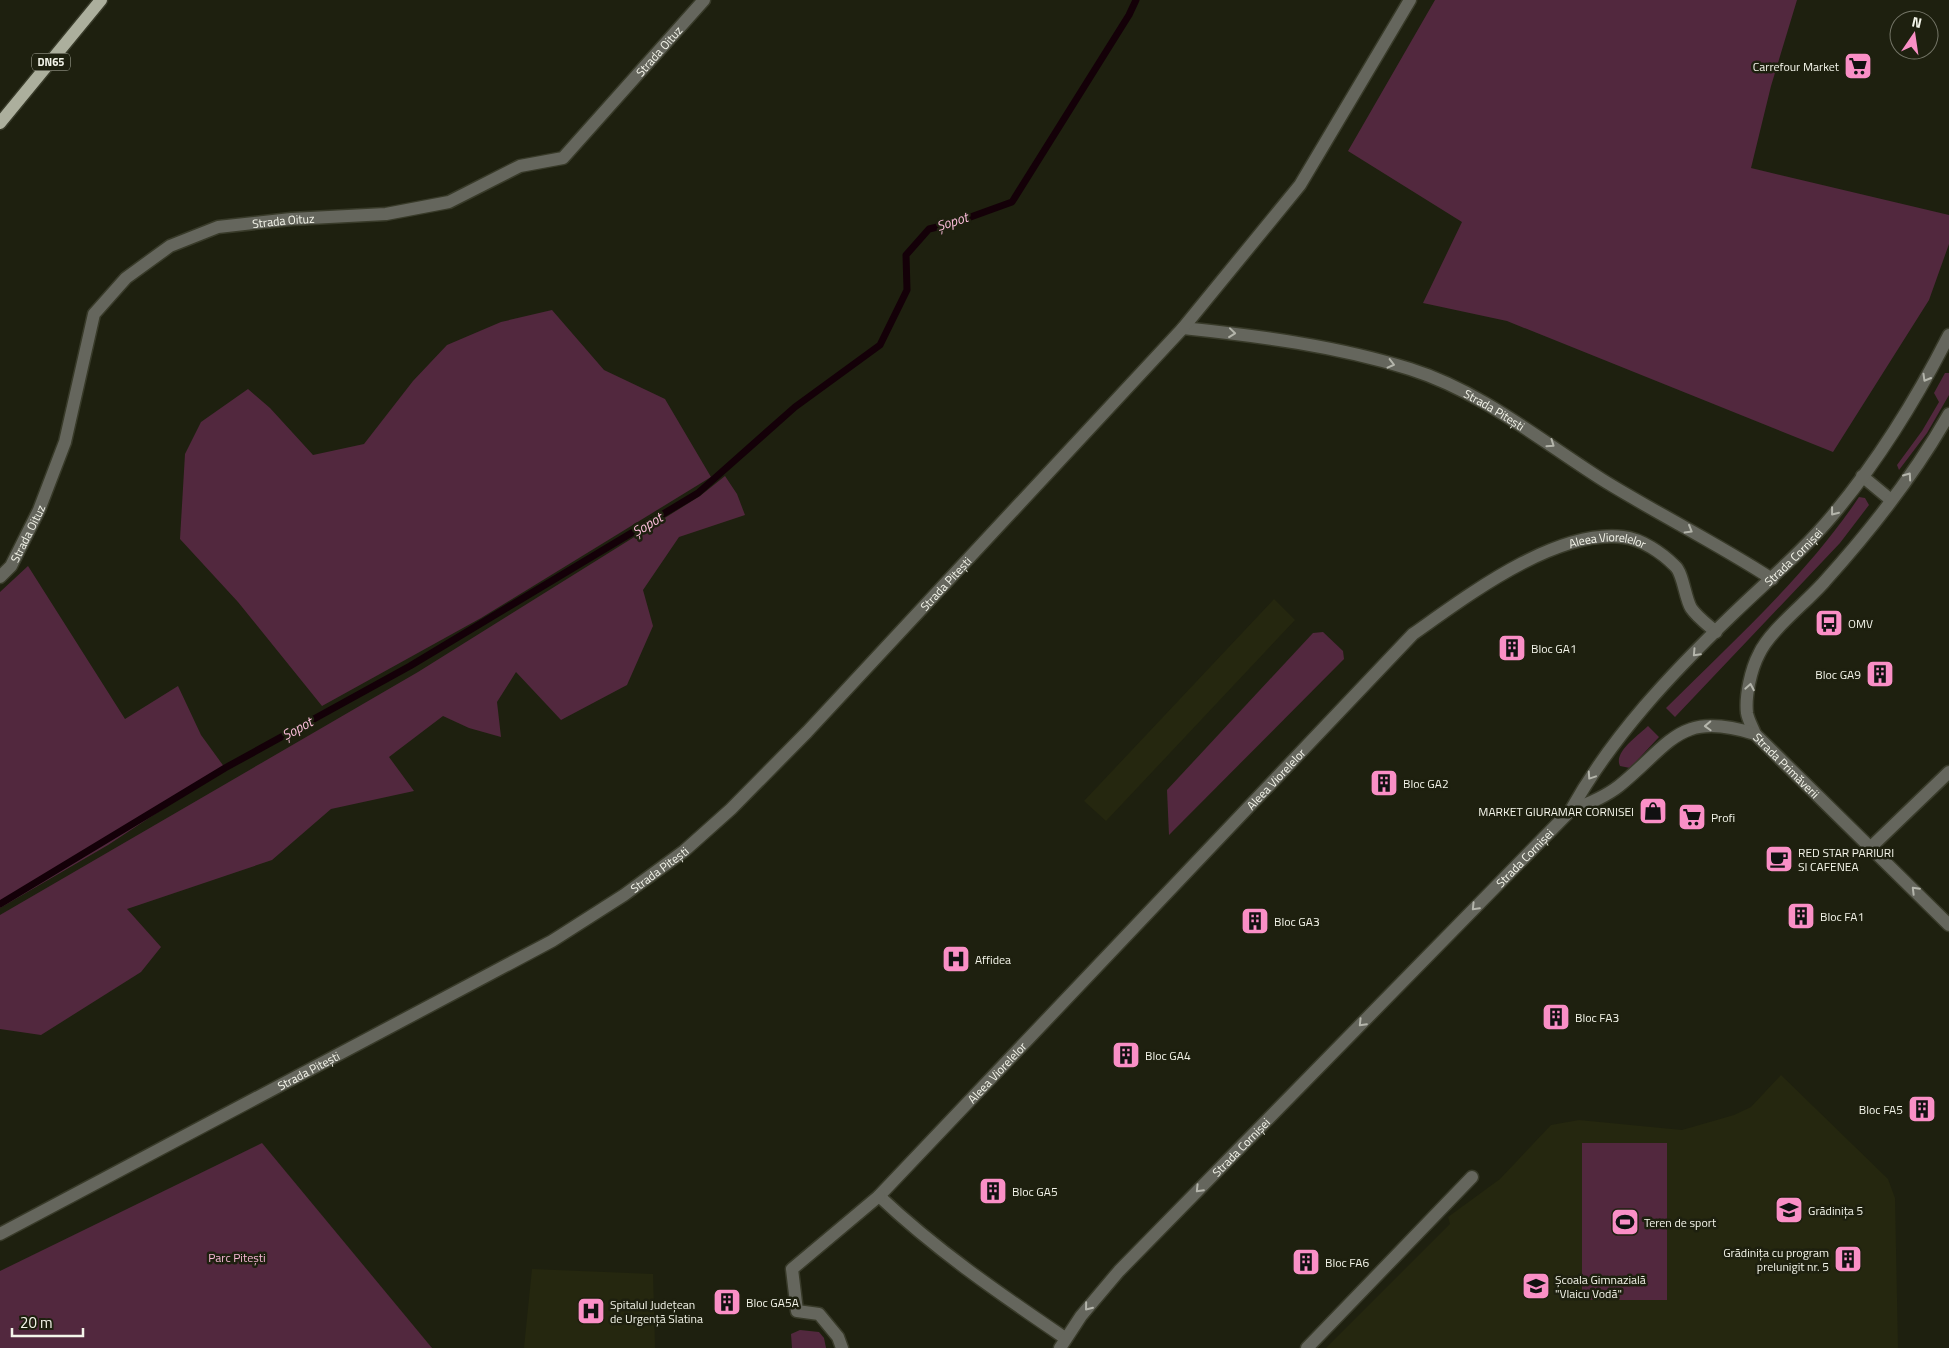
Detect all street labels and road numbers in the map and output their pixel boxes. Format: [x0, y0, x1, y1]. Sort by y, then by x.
street label: Strada Oituz [631, 21, 686, 81]
road number: DN65 [32, 54, 70, 70]
street label: Strada Oituz [251, 208, 315, 233]
street label: Strada Pitești [1461, 384, 1529, 435]
street label: Strada Oituz [5, 502, 50, 566]
street label: Strada Cornișei [1759, 523, 1827, 590]
street label: Aleea Viorelelor [1566, 527, 1650, 553]
street label: Strada Pitești [915, 552, 976, 615]
street label: Strada Primăverii [1749, 728, 1824, 803]
street label: Aleea Viorelelor [1242, 743, 1310, 814]
street label: Strada Cornișei [1491, 824, 1558, 892]
street label: Strada Pitești [626, 842, 693, 897]
street label: Aleea Viorelelor [963, 1037, 1031, 1107]
street label: Strada Pitești [274, 1046, 343, 1095]
street label: Strada Cornișei [1207, 1113, 1274, 1181]

